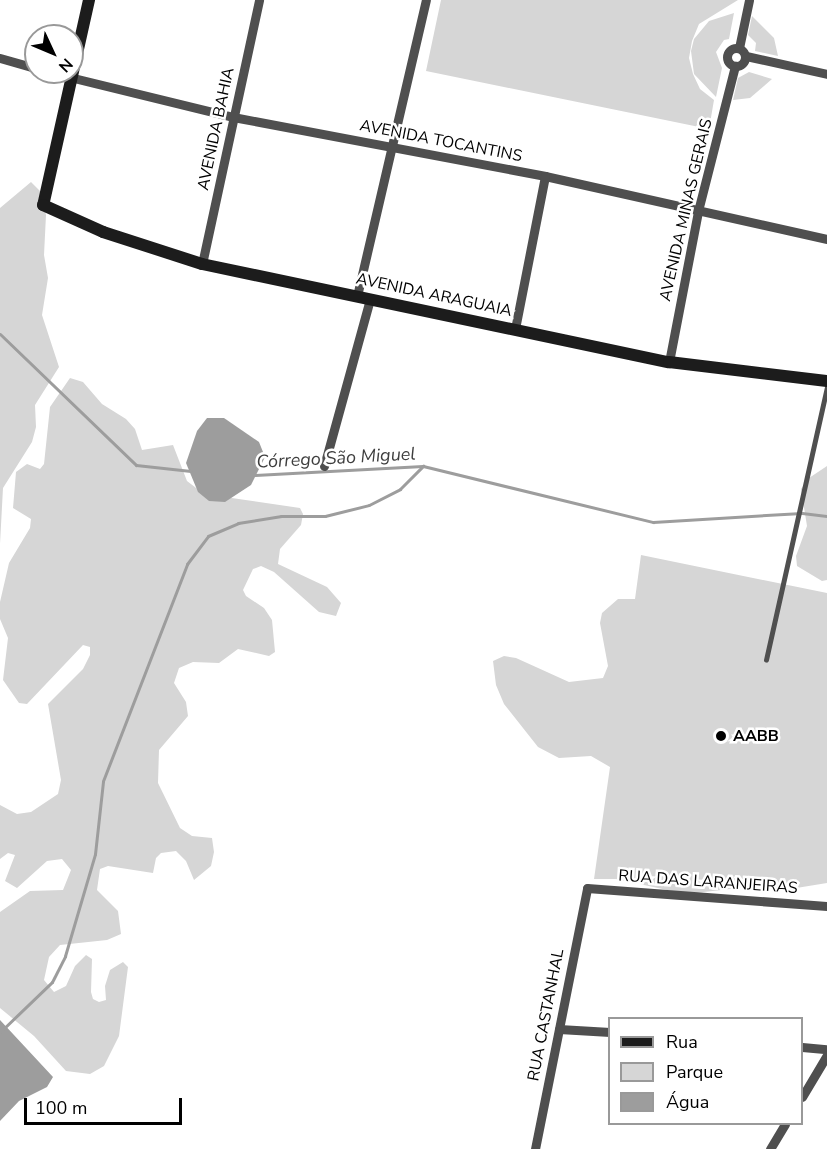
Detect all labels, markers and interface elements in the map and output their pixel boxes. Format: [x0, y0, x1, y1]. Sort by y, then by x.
north arrow [24, 24, 84, 84]
text: N [53, 53, 78, 77]
street label: AVENIDA BAHIA [194, 66, 238, 192]
street label: AVENIDA TOCANTINS [358, 116, 524, 166]
street label: AVENIDA MINAS GERAIS [656, 117, 716, 303]
street label: AVENIDA ARAGUAIA [354, 269, 514, 321]
water label: Córrego São Miguel [256, 443, 416, 473]
place label: AABB [733, 726, 779, 746]
marker: AABB [714, 729, 728, 743]
street label: RUA DAS LARANJEIRAS [618, 866, 798, 898]
street label: RUA CASTANHAL [524, 947, 568, 1083]
legend [608, 1017, 803, 1125]
text: Rua [666, 1030, 698, 1054]
text: Parque [666, 1060, 723, 1084]
scale bar [27, 1086, 184, 1124]
text: Água [666, 1090, 709, 1114]
text: 100 m [35, 1096, 87, 1120]

